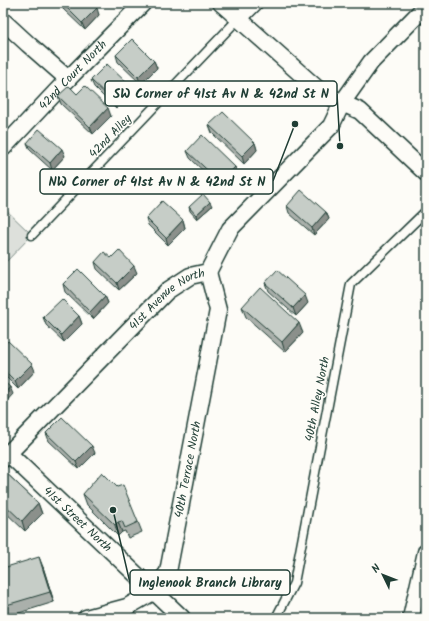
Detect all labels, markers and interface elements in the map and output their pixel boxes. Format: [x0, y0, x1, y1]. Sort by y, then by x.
street label: 42nd Court North [34, 36, 112, 115]
callout: SW Corner of 41st Av N & 42nd St N [105, 81, 337, 106]
text: SW Corner of 41st Av N & 42nd St N [113, 84, 330, 105]
street label: 42nd Alley [84, 110, 137, 163]
callout: NW Corner of 41st Av N & 42nd St N [40, 169, 273, 194]
text: NW Corner of 41st Av N & 42nd St N [48, 172, 266, 193]
street label: 41st Avenue North [124, 264, 206, 335]
street label: 40th Alley North [300, 355, 335, 443]
street label: 40th Terrace North [170, 419, 207, 519]
street label: 41st Street North [39, 482, 116, 557]
north arrow [363, 555, 403, 595]
text: N [367, 560, 385, 578]
callout: Inglenook Branch Library [130, 570, 290, 595]
text: Inglenook Branch Library [138, 573, 282, 594]

